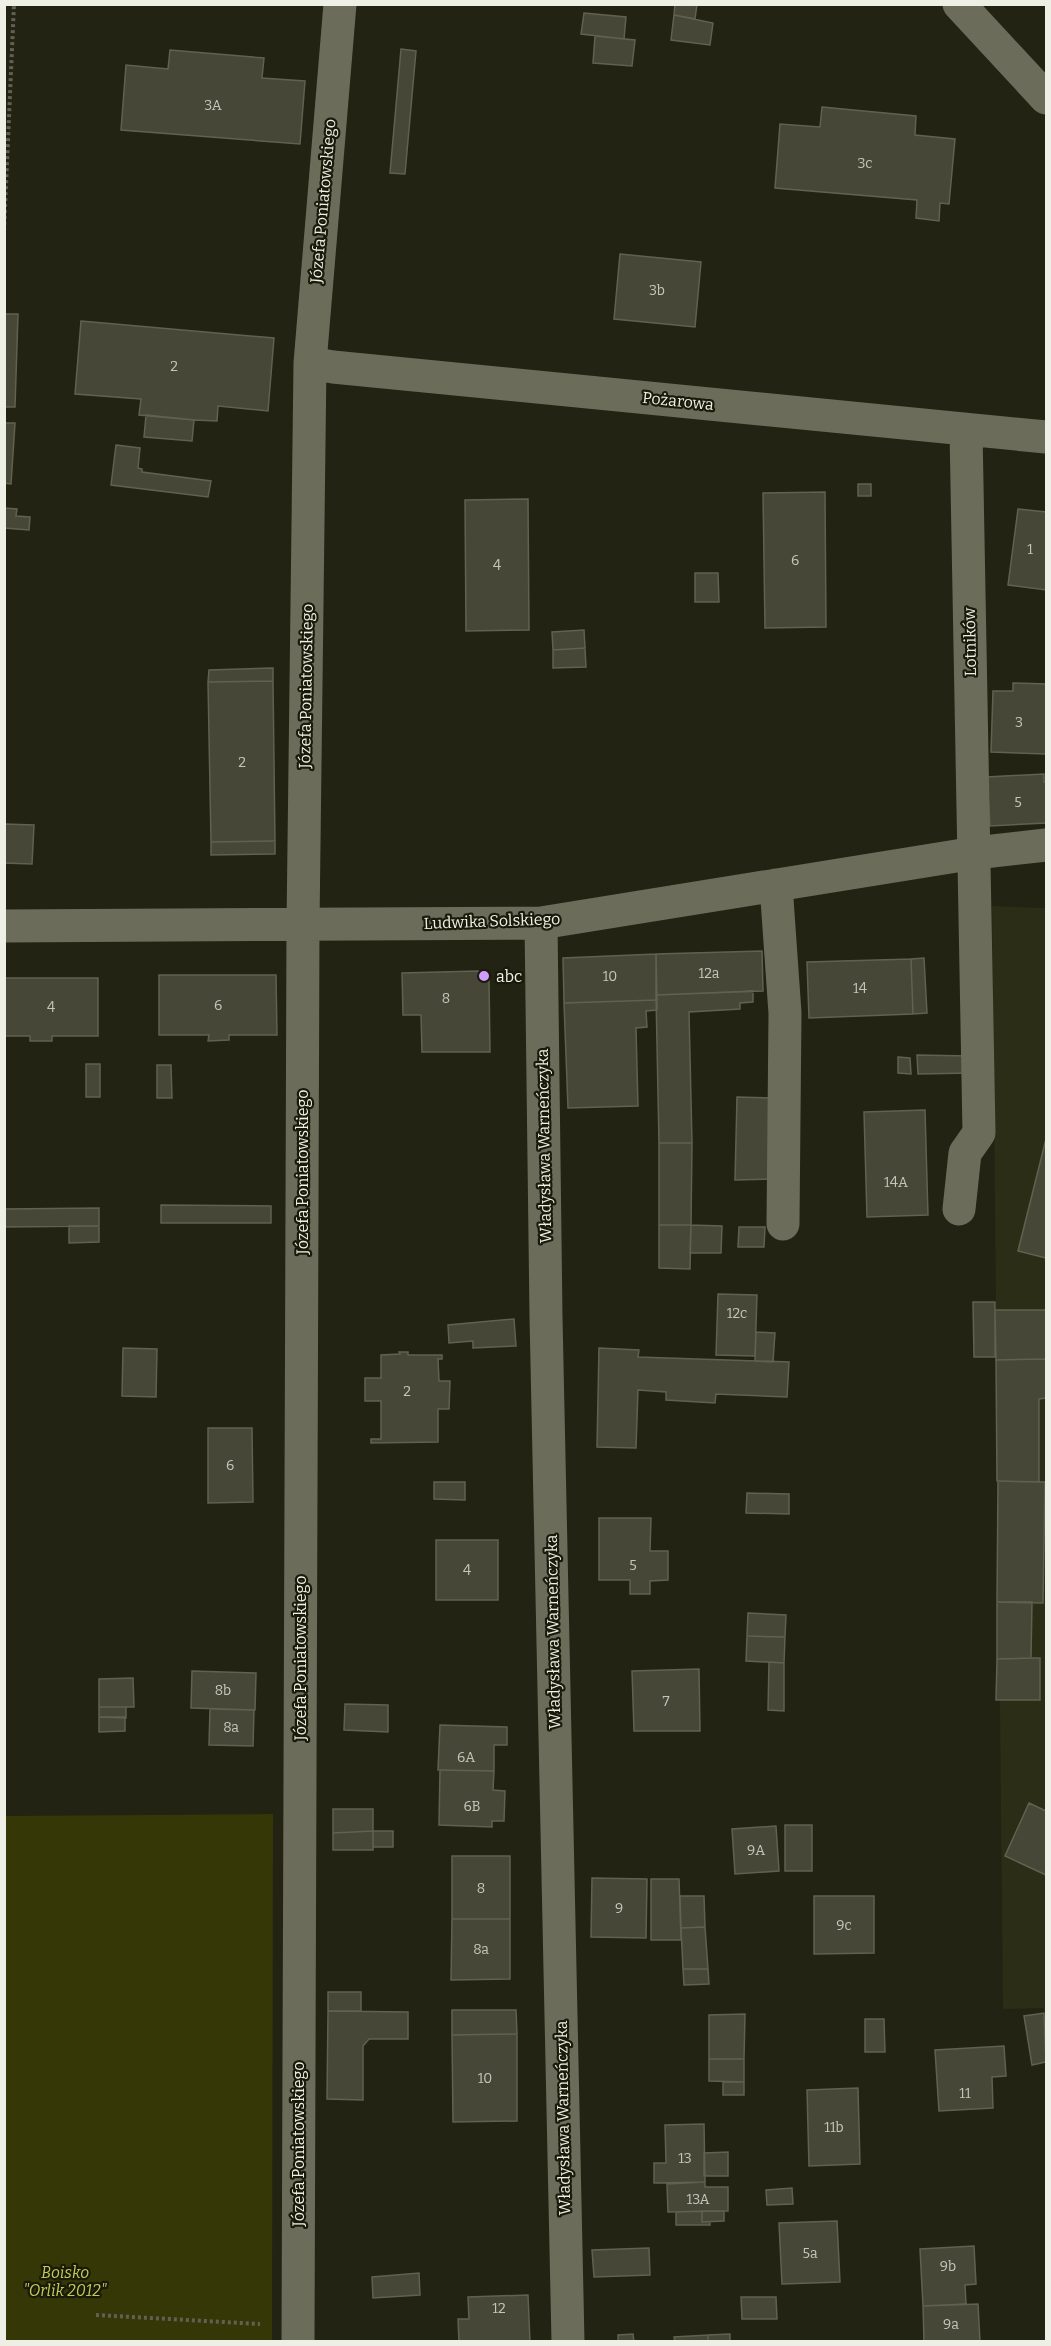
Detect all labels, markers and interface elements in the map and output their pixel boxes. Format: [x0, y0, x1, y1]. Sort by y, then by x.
house number: 3A [204, 97, 222, 114]
street label: Józefa Poniatowskiego [306, 118, 340, 285]
house number: 3c [858, 155, 873, 172]
house number: 3b [649, 282, 665, 299]
house number: 2 [170, 358, 178, 375]
street label: Pożarowa [641, 388, 715, 414]
house number: 1 [1027, 541, 1033, 558]
house number: 6 [791, 552, 799, 569]
house number: 4 [493, 557, 501, 574]
street label: Józefa Poniatowskiego [295, 603, 317, 770]
street label: Lotników [960, 607, 980, 677]
house number: 3 [1015, 714, 1023, 731]
house number: 2 [238, 754, 246, 771]
house number: 5 [1014, 794, 1022, 811]
street label: Ludwika Solskiego [423, 909, 561, 933]
house number: 12a [699, 965, 720, 982]
place label: abc [496, 967, 522, 986]
house number: 10 [603, 968, 617, 985]
marker: abc [477, 969, 491, 983]
house number: 14 [853, 980, 867, 997]
house number: 8 [442, 990, 450, 1007]
house number: 6 [214, 997, 222, 1014]
house number: 4 [47, 999, 55, 1016]
street label: Władysława Warneńczyka [533, 1048, 555, 1243]
street label: Józefa Poniatowskiego [293, 1090, 312, 1255]
house number: 14A [884, 1174, 908, 1191]
house number: 12c [727, 1305, 747, 1322]
house number: 2 [403, 1383, 411, 1400]
house number: 6 [226, 1457, 234, 1474]
street label: Władysława Warneńczyka [542, 1534, 564, 1729]
house number: 5 [629, 1557, 637, 1574]
house number: 4 [463, 1562, 471, 1579]
street label: Józefa Poniatowskiego [291, 1576, 310, 1741]
house number: 8b [215, 1682, 231, 1699]
house number: 7 [662, 1693, 670, 1710]
house number: 8a [223, 1719, 239, 1736]
house number: 6A [457, 1749, 475, 1766]
house number: 6B [463, 1798, 481, 1815]
house number: 9A [747, 1842, 765, 1859]
house number: 8 [477, 1880, 485, 1897]
house number: 9 [615, 1900, 623, 1917]
house number: 9c [836, 1917, 852, 1934]
house number: 8a [473, 1941, 489, 1958]
street label: Władysława Warneńczyka [552, 2020, 574, 2215]
street label: Józefa Poniatowskiego [289, 2062, 308, 2227]
house number: 10 [478, 2070, 492, 2087]
house number: 11 [959, 2085, 971, 2102]
house number: 11b [824, 2119, 844, 2136]
house number: 13 [678, 2150, 692, 2167]
house number: 13A [686, 2191, 710, 2208]
house number: 5a [802, 2245, 818, 2262]
house number: 9b [940, 2258, 956, 2275]
park label: Boisko "Orlik 2012" [23, 2263, 108, 2300]
house number: 12 [492, 2300, 506, 2317]
house number: 9a [943, 2316, 959, 2333]

